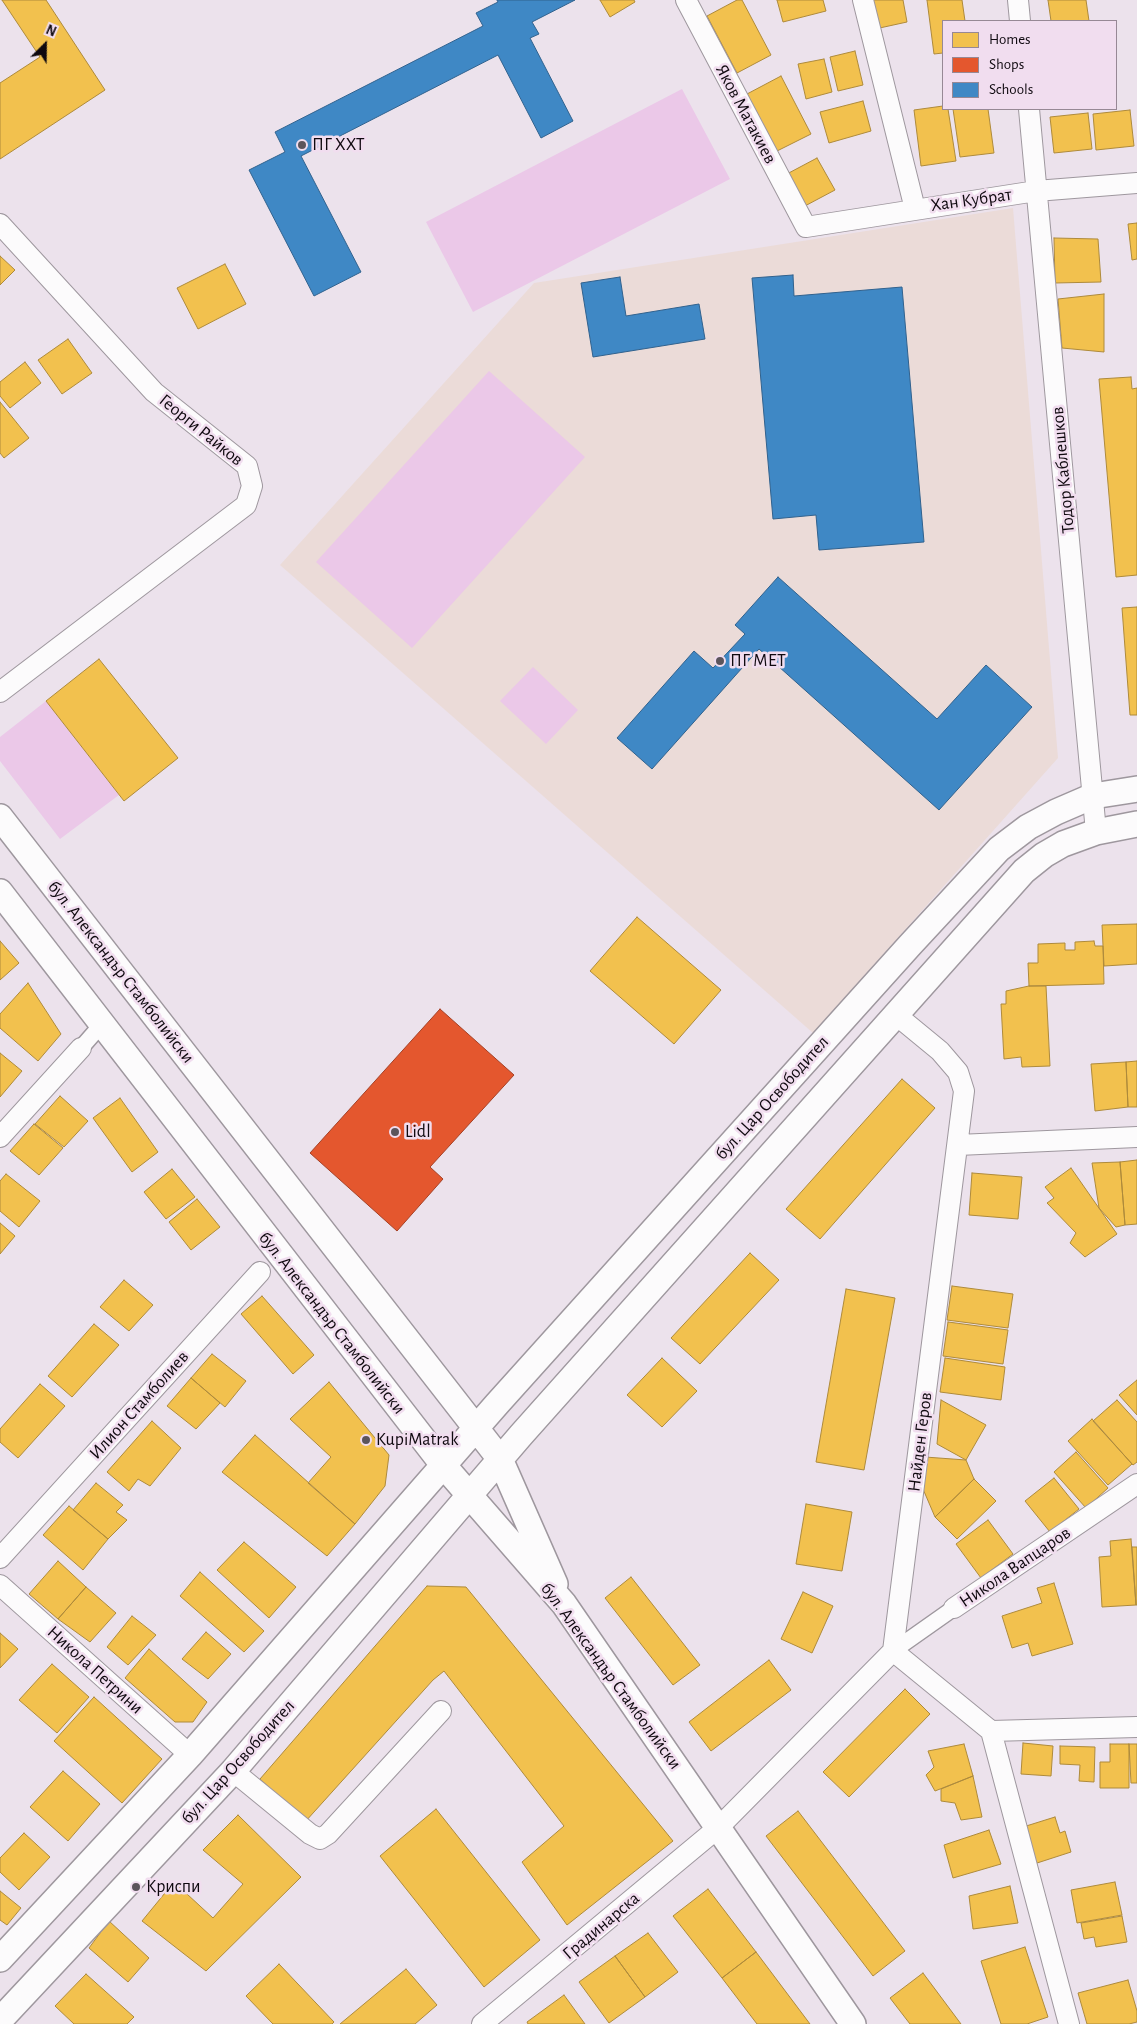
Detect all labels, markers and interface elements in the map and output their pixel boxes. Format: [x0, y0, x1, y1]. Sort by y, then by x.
north arrow [20, 20, 70, 70]
legend [942, 20, 1117, 110]
text: N [44, 23, 58, 40]
text: Homes [989, 32, 1031, 47]
text: Shops [989, 57, 1024, 72]
street label: Яков Матакиев [711, 61, 781, 167]
text: Schools [989, 82, 1033, 97]
place label: ПГ ХХТ [312, 134, 365, 156]
marker: ПГ ХХТ [296, 139, 308, 151]
street label: Хан Кубрат [929, 184, 1013, 216]
street label: Георги Райков [155, 389, 247, 471]
street label: Тодор Каблешков [1047, 406, 1079, 534]
place label: ПГ МЕТ [730, 650, 786, 672]
marker: ПГ МЕТ [714, 655, 726, 667]
street label: бул. Александър Стамболийски [43, 877, 199, 1067]
street label: бул. Цар Освободител [711, 1032, 833, 1164]
place label: Lidl [405, 1121, 431, 1143]
marker: Lidl [389, 1126, 401, 1138]
street label: бул. Александър Стамболийски [254, 1228, 410, 1418]
street label: Илион Стамболиев [85, 1346, 193, 1464]
street label: Найден Геров [903, 1391, 937, 1493]
place label: KupiMatrak [376, 1429, 458, 1451]
marker: KupiMatrak [360, 1434, 372, 1446]
street label: Никола Вапцаров [955, 1522, 1075, 1612]
street label: бул. Александър Стамболийски [536, 1578, 686, 1774]
street label: Никола Петрини [43, 1621, 147, 1719]
street label: бул. Цар Освободител [177, 1696, 299, 1828]
place label: Криспи [146, 1876, 201, 1898]
marker: Криспи [130, 1881, 142, 1893]
street label: Градинарска [558, 1888, 644, 1964]

